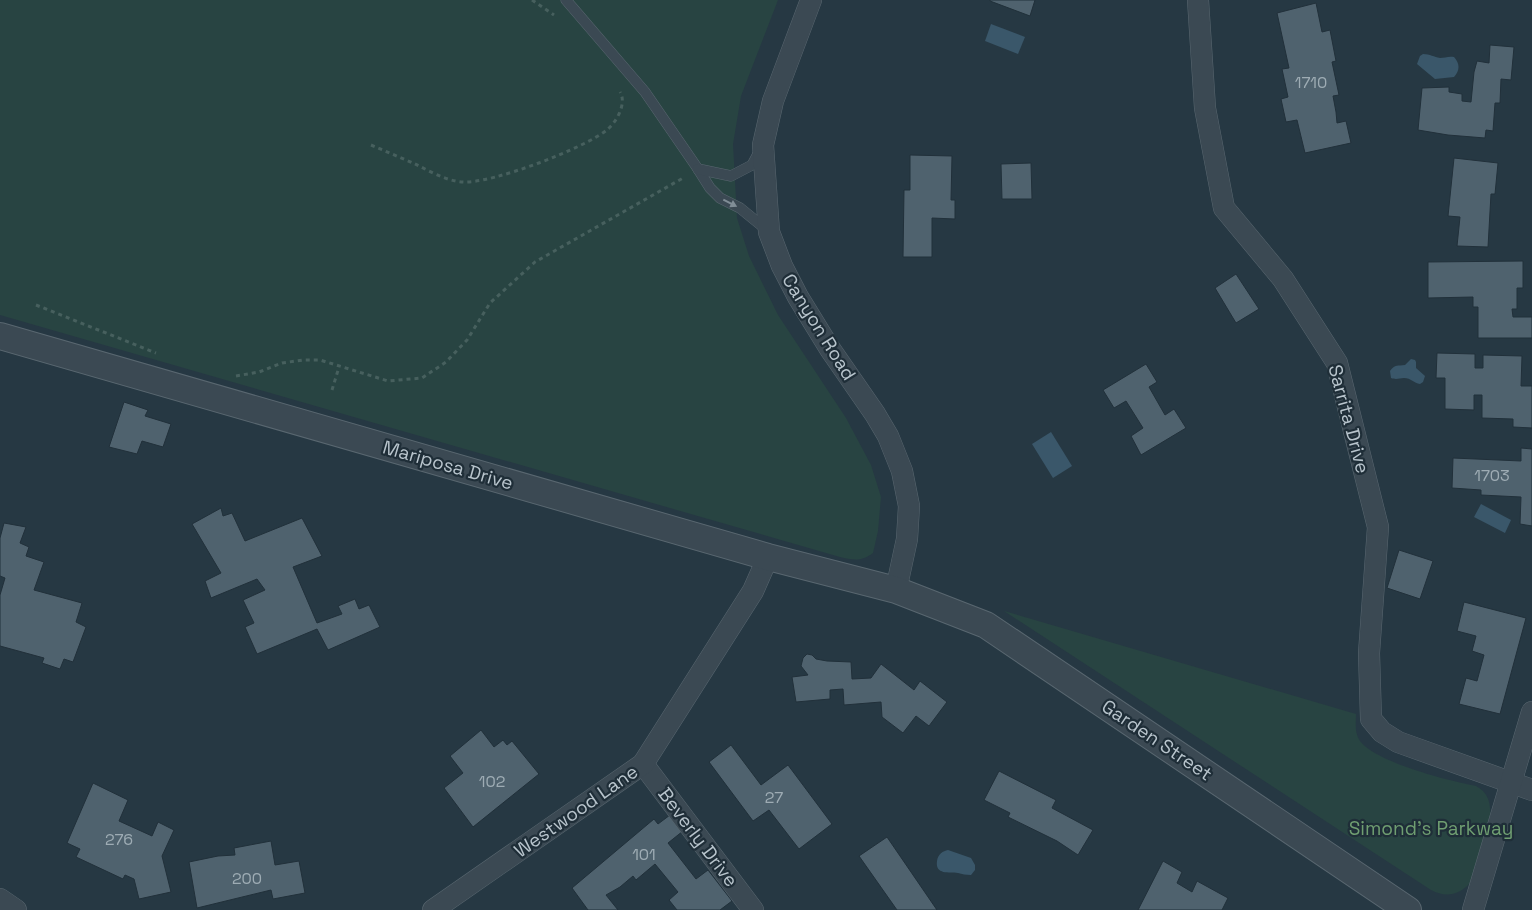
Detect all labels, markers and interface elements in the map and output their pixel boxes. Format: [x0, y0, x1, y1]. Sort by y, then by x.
house number: 1710 [1295, 72, 1327, 93]
one-way arrow [723, 199, 737, 207]
street label: Canyon Road [776, 269, 862, 385]
street label: Sarrita Drive [1322, 362, 1376, 476]
street label: Mariposa Drive [380, 434, 516, 496]
house number: 1703 [1474, 465, 1510, 486]
street label: Garden Street [1097, 694, 1217, 786]
street label: Westwood Lane [509, 759, 643, 863]
house number: 102 [479, 771, 505, 792]
street label: Beverly Drive [652, 782, 744, 892]
house number: 27 [765, 787, 783, 808]
park label: Simond's Parkway [1349, 816, 1513, 841]
house number: 276 [105, 829, 133, 850]
house number: 101 [632, 844, 656, 865]
house number: 200 [232, 868, 262, 889]

